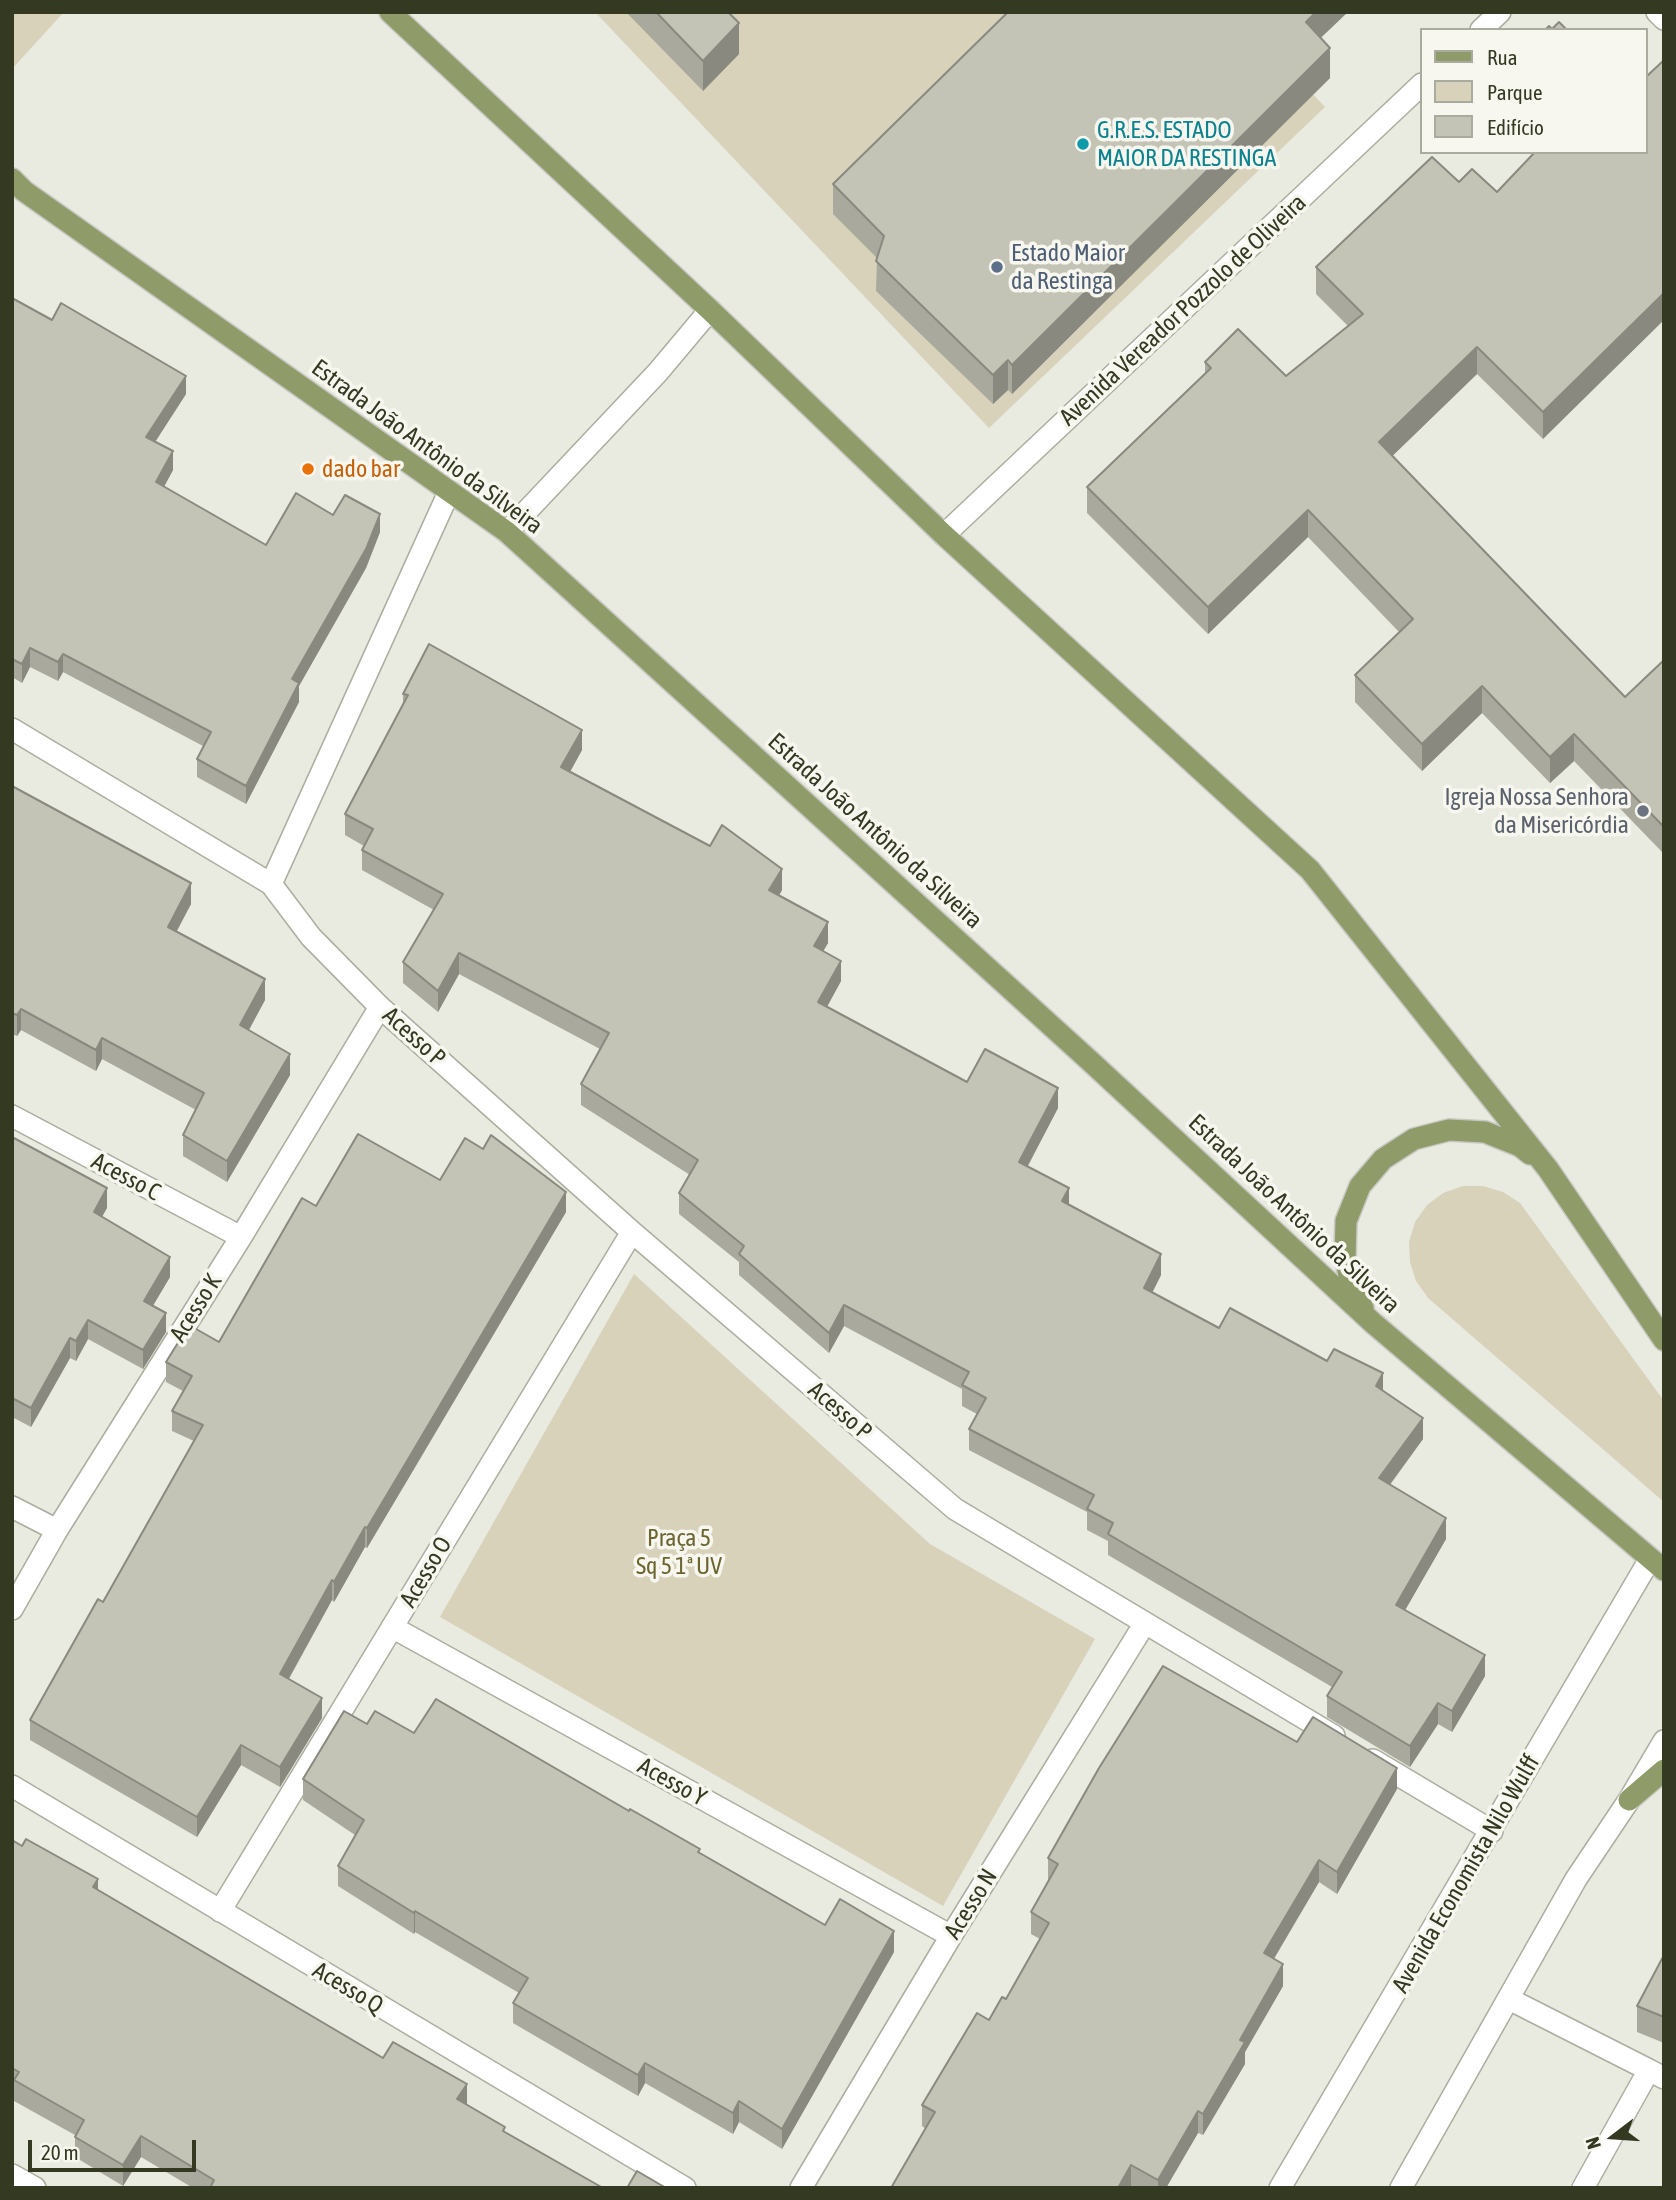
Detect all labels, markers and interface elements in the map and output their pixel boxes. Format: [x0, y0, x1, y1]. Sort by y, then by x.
legend [1420, 28, 1648, 154]
text: Rua [1487, 45, 1517, 69]
text: Parque [1487, 80, 1542, 104]
text: Edifício [1487, 115, 1544, 139]
place label: G.R.E.S. ESTADO MAIOR DA RESTINGA [1097, 116, 1276, 172]
marker: G.R.E.S. ESTADO MAIOR DA RESTINGA [1075, 136, 1091, 152]
street label: Avenida Vereador Pozzolo de Oliveira [1054, 188, 1312, 432]
place label: Estado Maior da Restinga [1011, 239, 1125, 295]
marker: Estado Maior da Restinga [989, 259, 1005, 275]
street label: Estrada João Antônio da Silveira [306, 354, 548, 540]
place label: dado bar [322, 455, 400, 483]
marker: dado bar [300, 461, 316, 477]
street label: Estrada João Antônio da Silveira [762, 727, 988, 935]
place label: Igreja Nossa Senhora da Misericórdia [1444, 783, 1629, 839]
marker: Igreja Nossa Senhora da Misericórdia [1635, 803, 1651, 819]
street label: Acesso P [377, 1001, 451, 1073]
street label: Estrada João Antônio da Silveira [1182, 1109, 1406, 1319]
street label: Acesso C [87, 1147, 165, 1207]
street label: Acesso K [164, 1269, 228, 1347]
street label: Acesso P [802, 1376, 878, 1446]
park label: Praça 5 Sq 5 1ª UV [636, 1524, 722, 1580]
street label: Acesso O [394, 1532, 458, 1612]
street label: Avenida Economista Nilo Wulff [1386, 1750, 1546, 1998]
street label: Acesso Y [633, 1752, 711, 1812]
street label: Acesso N [938, 1864, 1004, 1944]
street label: Acesso Q [308, 1956, 388, 2020]
north arrow [1578, 2102, 1648, 2172]
scale bar [32, 2126, 200, 2170]
text: N [1581, 2135, 1605, 2152]
text: 20 m [41, 2140, 79, 2164]

